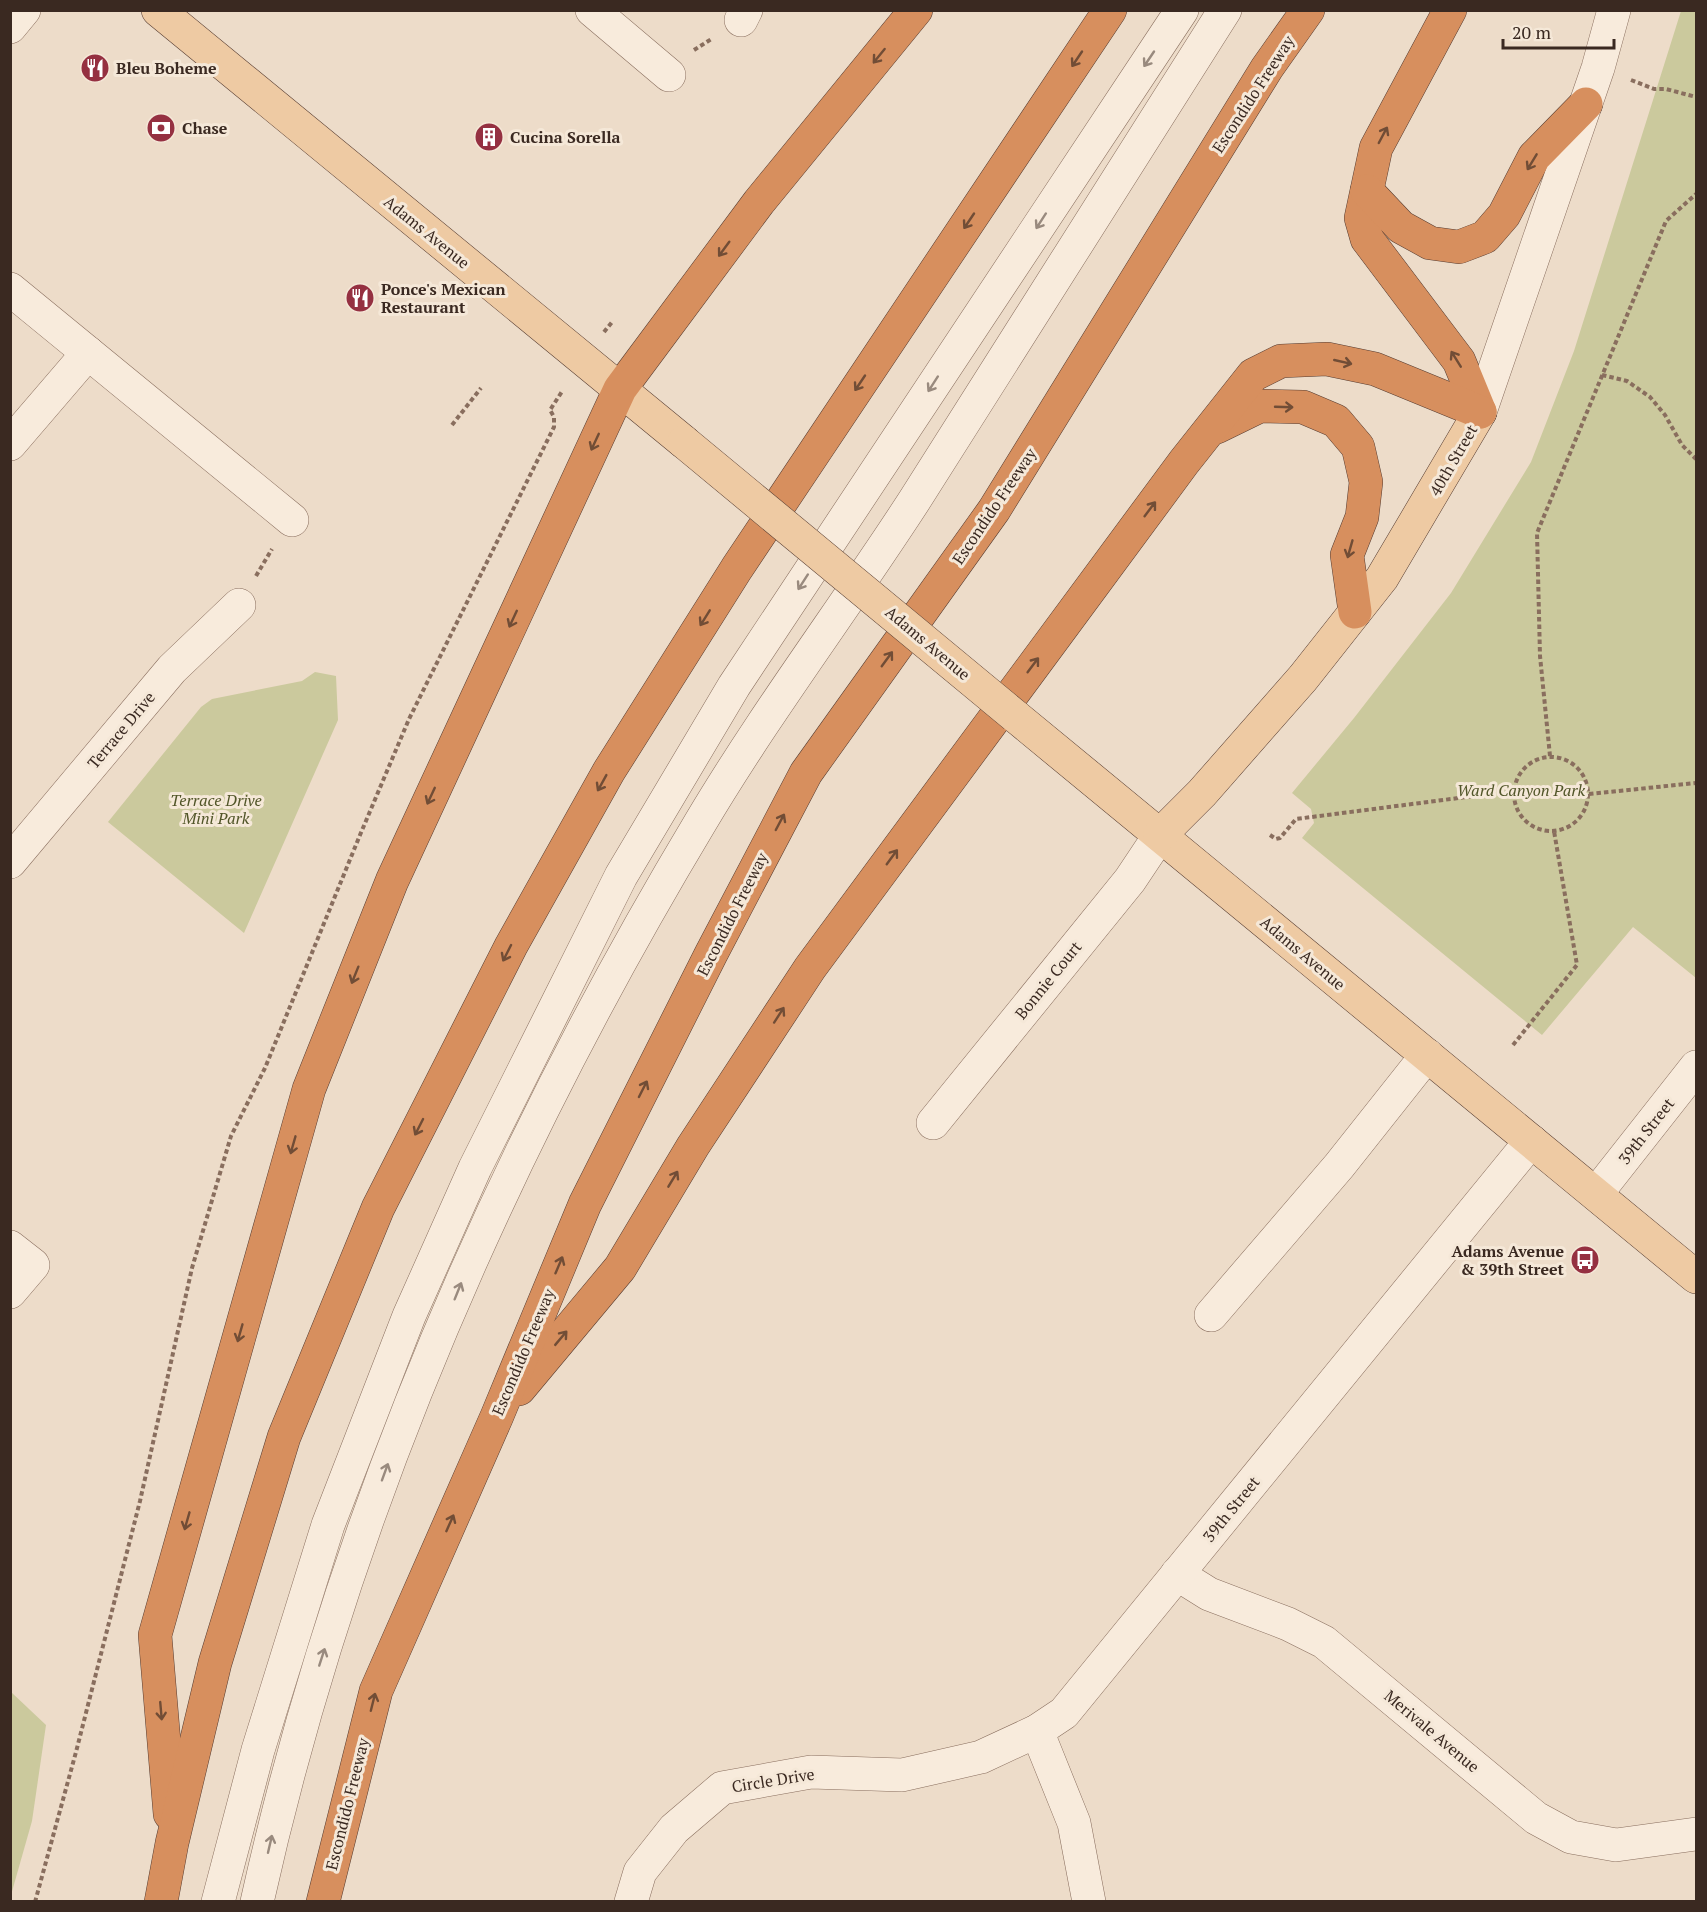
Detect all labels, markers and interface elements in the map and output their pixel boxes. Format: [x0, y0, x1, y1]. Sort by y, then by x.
scale bar [1503, 12, 1614, 50]
text: 20 m [1512, 20, 1552, 44]
street label: Escondido Freeway [1207, 30, 1300, 157]
one-way arrow [872, 48, 885, 64]
one-way arrow [1071, 50, 1083, 67]
one-way arrow [1143, 50, 1155, 67]
restaurant icon: Bleu Boheme [79, 52, 111, 84]
place label: Bleu Boheme [116, 57, 217, 79]
bank icon: Chase [145, 112, 177, 144]
place label: Chase [182, 117, 228, 139]
building icon: Cucina Sorella [473, 121, 505, 153]
place label: Cucina Sorella [510, 126, 621, 148]
one-way arrow [1377, 127, 1389, 144]
one-way arrow [1526, 153, 1538, 170]
street label: Adams Avenue [379, 191, 475, 273]
one-way arrow [963, 212, 975, 229]
one-way arrow [1034, 212, 1046, 229]
one-way arrow [718, 241, 731, 257]
place label: Ponce's Mexican Restaurant [381, 278, 506, 318]
restaurant icon: Ponce's Mexican Restaurant [344, 282, 376, 314]
one-way arrow [1450, 351, 1462, 368]
one-way arrow [1333, 357, 1352, 369]
one-way arrow [854, 374, 866, 391]
one-way arrow [927, 375, 939, 392]
one-way arrow [1273, 401, 1293, 412]
street label: 40th Street [1424, 420, 1482, 500]
one-way arrow [589, 432, 600, 450]
street label: Escondido Freeway [947, 443, 1042, 568]
one-way arrow [1143, 501, 1156, 517]
one-way arrow [1344, 540, 1355, 559]
one-way arrow [797, 573, 809, 590]
street label: Adams Avenue [881, 601, 975, 685]
one-way arrow [507, 609, 518, 627]
one-way arrow [699, 609, 712, 626]
one-way arrow [881, 652, 893, 668]
one-way arrow [1027, 658, 1039, 674]
street label: Terrace Drive [82, 687, 160, 773]
one-way arrow [596, 774, 608, 791]
park label: Ward Canyon Park [1457, 779, 1585, 801]
one-way arrow [425, 786, 437, 804]
park label: Terrace Drive Mini Park [170, 789, 262, 829]
one-way arrow [775, 813, 787, 831]
street label: Escondido Freeway [691, 848, 773, 979]
one-way arrow [885, 849, 898, 865]
street label: Adams Avenue [1256, 911, 1350, 995]
street label: Bonnie Court [1010, 936, 1086, 1024]
one-way arrow [501, 944, 512, 962]
one-way arrow [348, 965, 359, 984]
one-way arrow [772, 1007, 785, 1024]
one-way arrow [638, 1080, 649, 1098]
street label: 39th Street [1613, 1093, 1679, 1169]
one-way arrow [413, 1118, 424, 1136]
one-way arrow [287, 1135, 299, 1154]
one-way arrow [667, 1171, 679, 1188]
place label: Adams Avenue & 39th Street [1451, 1240, 1565, 1280]
bus stop icon: Adams Avenue & 39th Street [1569, 1244, 1601, 1276]
one-way arrow [554, 1256, 565, 1274]
one-way arrow [453, 1283, 464, 1301]
street label: Escondido Freeway [486, 1284, 560, 1419]
one-way arrow [234, 1323, 246, 1342]
one-way arrow [554, 1331, 568, 1346]
one-way arrow [381, 1463, 392, 1482]
street label: 39th Street [1198, 1471, 1264, 1547]
one-way arrow [181, 1511, 193, 1530]
one-way arrow [445, 1514, 456, 1532]
one-way arrow [318, 1648, 329, 1667]
street label: Merivale Avenue [1380, 1685, 1484, 1777]
one-way arrow [368, 1693, 379, 1712]
one-way arrow [156, 1700, 167, 1720]
street label: Escondido Freeway [320, 1735, 374, 1873]
street label: Circle Drive [730, 1763, 816, 1797]
one-way arrow [264, 1835, 276, 1854]

